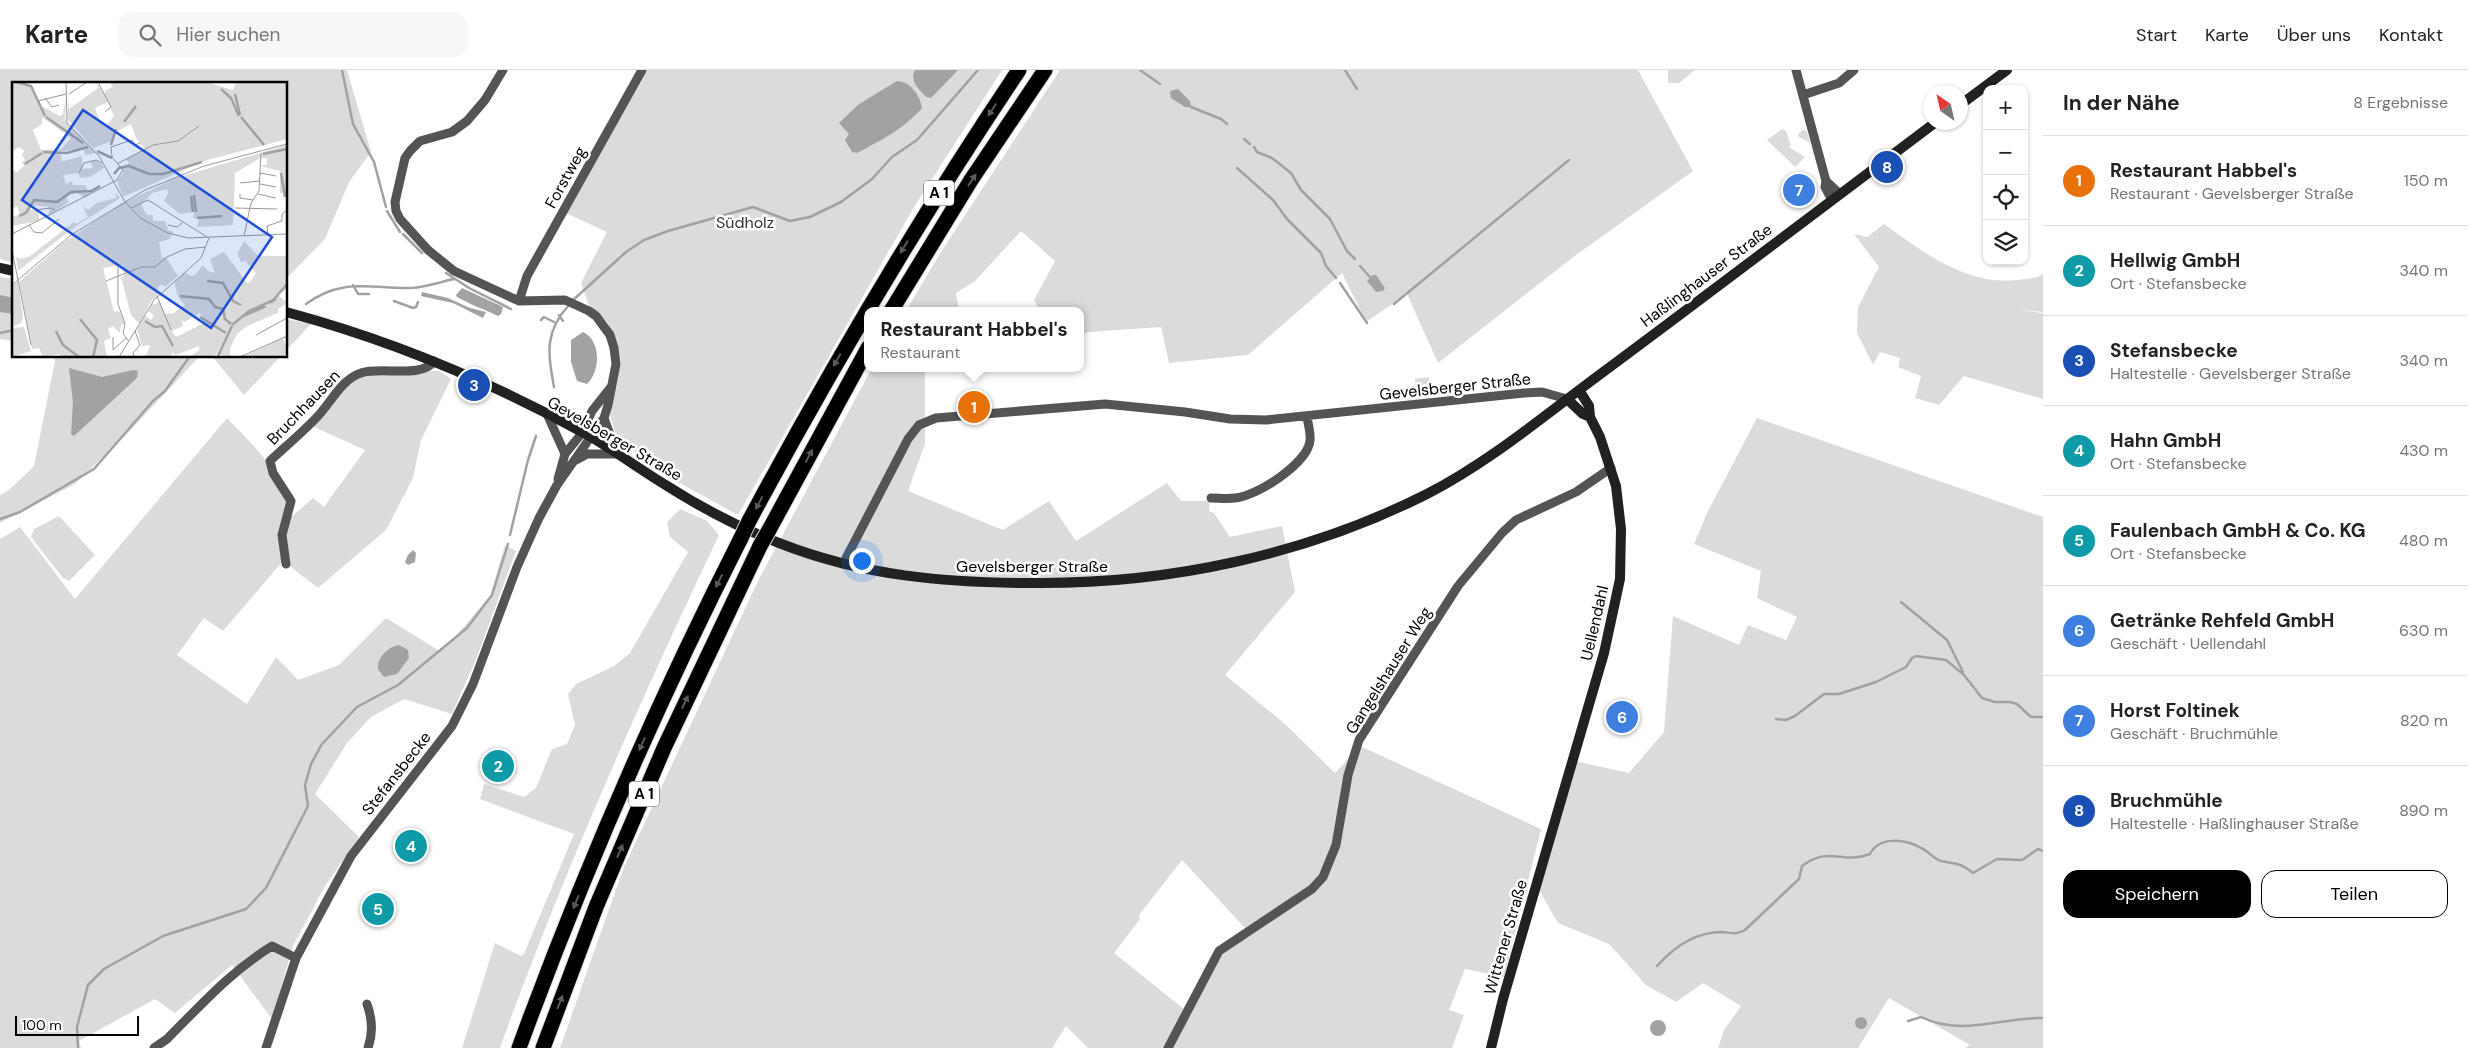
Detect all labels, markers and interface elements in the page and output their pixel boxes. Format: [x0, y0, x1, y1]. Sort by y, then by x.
search box [118, 12, 468, 57]
text: Karte [25, 19, 88, 50]
icon: search [136, 21, 164, 49]
text: Hier suchen [176, 22, 281, 47]
text: Start [2136, 23, 2177, 47]
text: Karte [2205, 23, 2249, 47]
text: Über uns [2277, 23, 2351, 47]
text: Kontakt [2379, 23, 2443, 47]
inset map [12, 82, 288, 358]
north arrow [1923, 85, 1968, 130]
map controls [1983, 85, 2028, 265]
button: + [1983, 85, 2028, 130]
text: In der Nähe [2063, 89, 2180, 117]
text: 8 Ergebnisse [2353, 92, 2448, 113]
one-way arrow [987, 104, 997, 117]
button: − [1983, 130, 2028, 175]
street label: Forstweg [540, 143, 591, 212]
pin: 8 [1871, 148, 1903, 186]
text: Restaurant Habbel's [2110, 158, 2297, 183]
text: 1 [2076, 170, 2082, 191]
text: 150 m [2404, 170, 2448, 191]
pin: 7 [1783, 171, 1815, 209]
one-way arrow [967, 173, 976, 187]
button: locate [1983, 175, 2028, 220]
road number: A 1 [924, 180, 954, 206]
text: Restaurant · Gevelsberger Straße [2110, 183, 2354, 204]
park label: Südholz [716, 212, 774, 233]
street label: Haßlinghauser Straße [1636, 219, 1776, 332]
button: layers [1983, 220, 2028, 265]
one-way arrow [900, 241, 909, 254]
text: Hellwig GmbH [2110, 248, 2240, 273]
text: 2 [2074, 260, 2084, 281]
text: 340 m [2399, 260, 2448, 281]
text: Ort · Stefansbecke [2110, 273, 2247, 294]
popup [864, 307, 1084, 372]
text: Restaurant Habbel's [880, 317, 1068, 342]
text: Stefansbecke [2110, 338, 2238, 363]
text: Restaurant [880, 342, 961, 363]
text: 3 [2074, 350, 2084, 371]
text: 340 m [2399, 350, 2448, 371]
one-way arrow [833, 353, 841, 368]
text: Haltestelle · Gevelsberger Straße [2110, 363, 2351, 384]
street label: Bruchhausen [262, 365, 344, 449]
pin: 3 [458, 366, 490, 404]
street label: Gevelsberger Straße [1378, 368, 1532, 405]
pin: 1 [958, 388, 990, 426]
street label: Gevelsberger Straße [544, 391, 686, 486]
text: Hahn GmbH [2110, 428, 2221, 453]
text: 4 [2074, 440, 2084, 461]
text: 430 m [2399, 440, 2448, 461]
one-way arrow [805, 449, 813, 464]
text: Ort · Stefansbecke [2110, 453, 2247, 474]
one-way arrow [755, 496, 763, 510]
text: Faulenbach GmbH & Co. KG [2110, 518, 2366, 543]
text: 5 [2074, 530, 2084, 551]
text: 480 m [2399, 530, 2448, 551]
text: Ort · Stefansbecke [2110, 543, 2247, 564]
your location [849, 548, 875, 574]
street label: Gevelsberger Straße [956, 556, 1108, 577]
one-way arrow [715, 574, 723, 588]
street label: Uellendahl [1576, 583, 1613, 663]
street label: Gangelshauser Weg [1341, 603, 1436, 738]
text: Getränke Rehfeld GmbH [2110, 608, 2334, 633]
text: 6 [2074, 620, 2084, 641]
text: 630 m [2399, 620, 2448, 641]
text: Geschäft · Uellendahl [2110, 633, 2266, 654]
one-way arrow [680, 695, 689, 710]
pin: 6 [1606, 698, 1638, 736]
text: Horst Foltinek [2110, 698, 2240, 723]
text: 7 [2075, 710, 2083, 731]
text: 820 m [2400, 710, 2448, 731]
text: Geschäft · Bruchmühle [2110, 723, 2278, 744]
street label: Stefansbecke [357, 727, 436, 819]
one-way arrow [638, 737, 646, 751]
pin: 2 [482, 747, 514, 785]
road number: A 1 [629, 782, 659, 806]
text: Bruchmühle [2110, 788, 2223, 813]
text: 8 [2074, 800, 2084, 821]
text: 890 m [2399, 800, 2448, 821]
text: Haltestelle · Haßlinghauser Straße [2110, 813, 2359, 834]
pin: 4 [395, 827, 427, 865]
one-way arrow [616, 844, 624, 858]
button: Speichern [2063, 870, 2251, 918]
button: Teilen [2261, 870, 2448, 918]
street label: Wittener Straße [1479, 877, 1532, 997]
pin: 5 [362, 890, 394, 928]
one-way arrow [571, 895, 579, 910]
one-way arrow [557, 995, 564, 1010]
scale bar [15, 1013, 139, 1036]
text: 100 m [22, 1016, 62, 1034]

